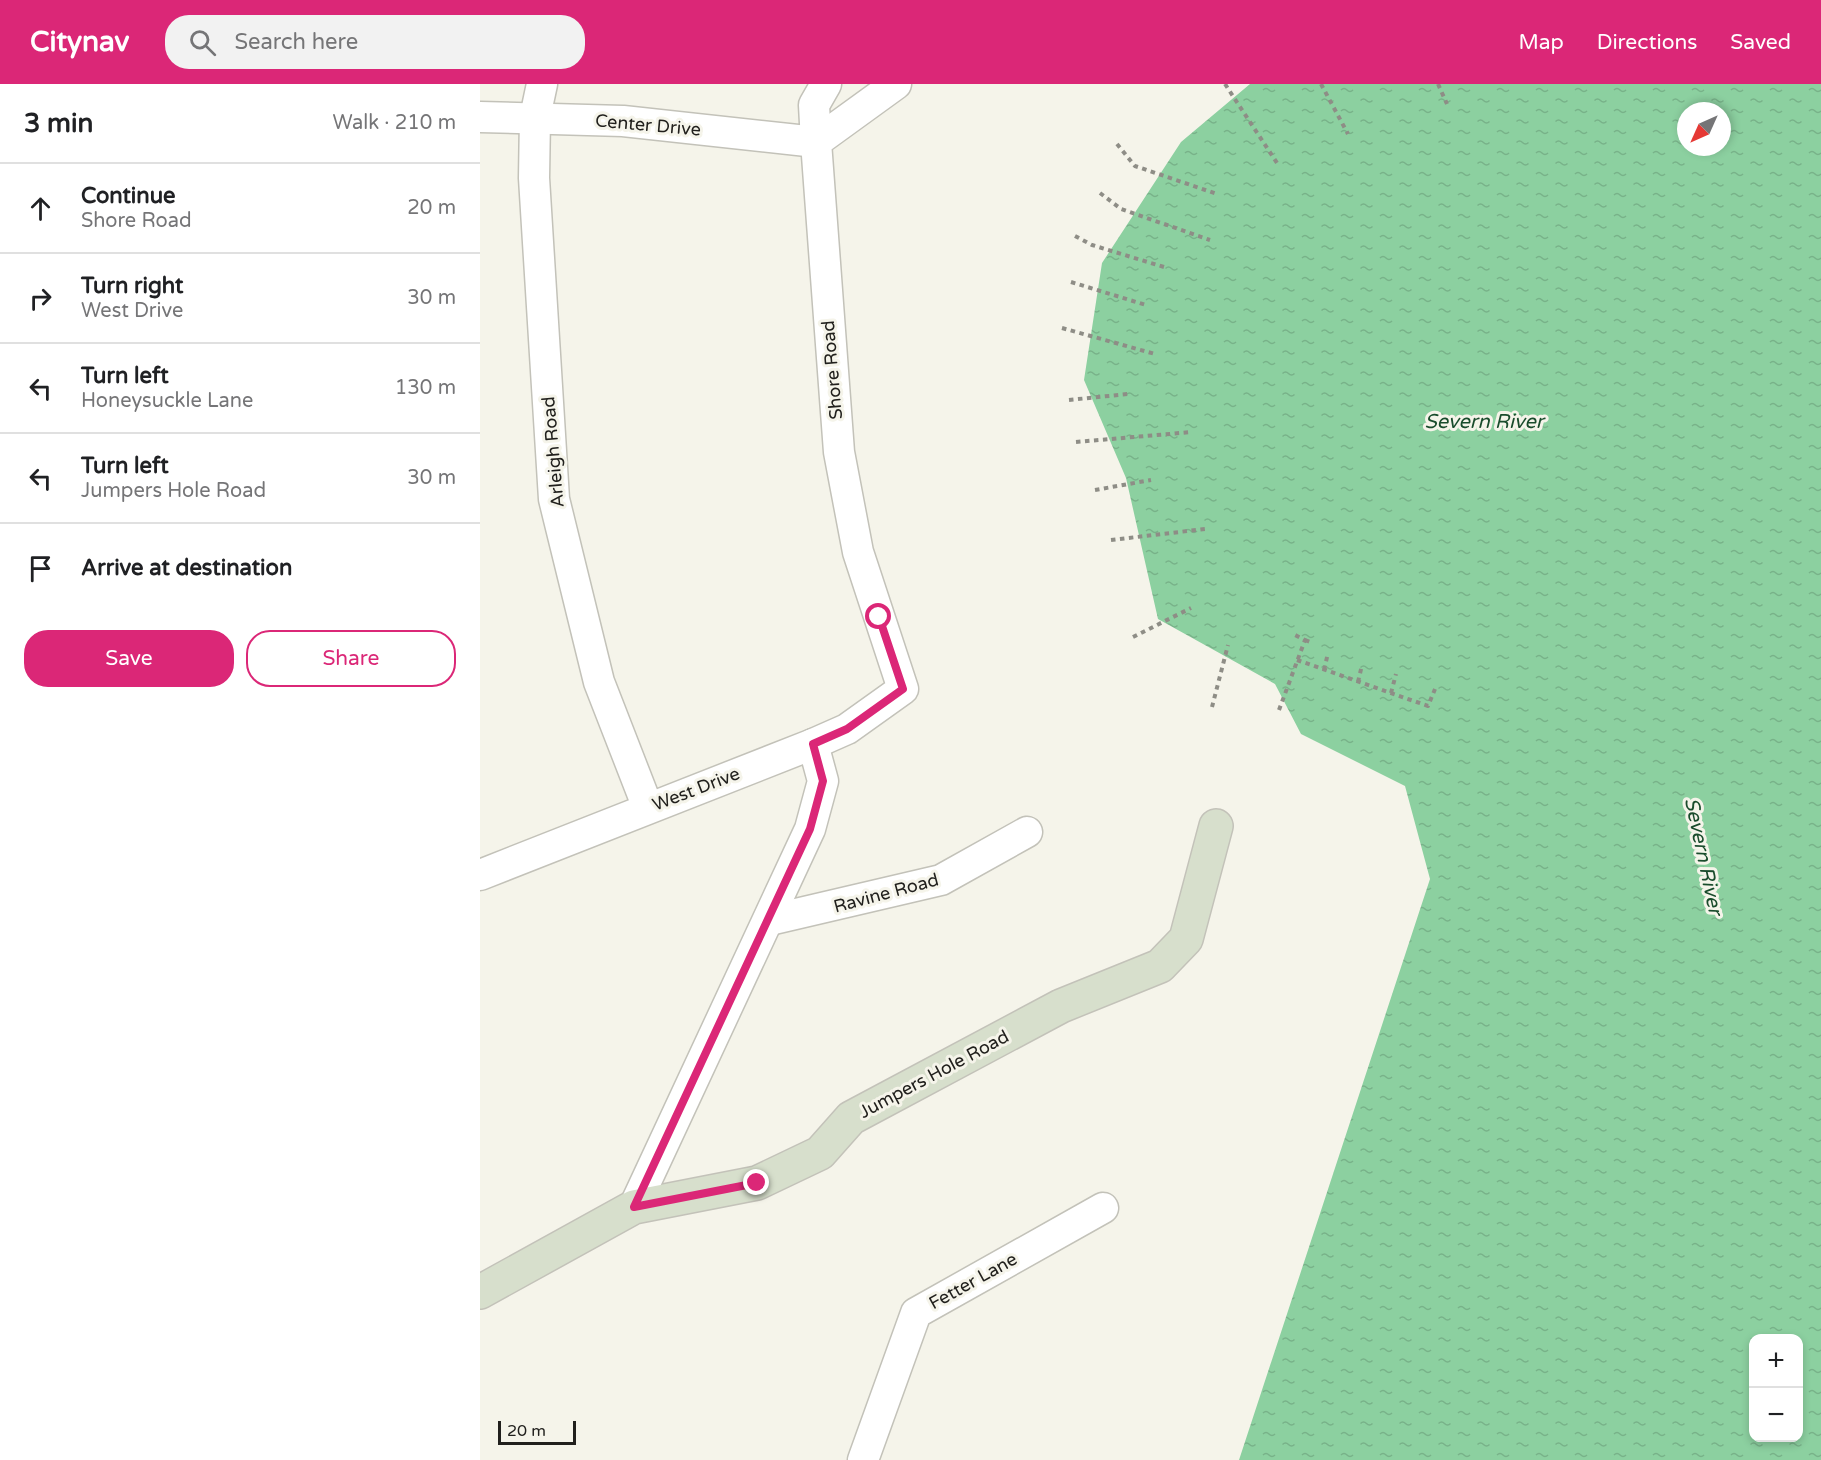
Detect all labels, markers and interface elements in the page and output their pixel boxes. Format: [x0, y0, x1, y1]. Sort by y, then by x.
search box [165, 15, 585, 69]
text: Citynav [30, 25, 129, 59]
icon: search [186, 26, 219, 59]
text: Search here [234, 29, 358, 55]
text: Map [1518, 30, 1564, 55]
text: Directions [1597, 30, 1697, 55]
text: Saved [1730, 30, 1791, 55]
north arrow [1677, 102, 1731, 156]
text: 3 min [24, 108, 93, 139]
street label: Center Drive [594, 109, 702, 141]
text: Walk · 210 m [333, 111, 456, 135]
text: Continue [81, 183, 176, 209]
icon: ahead [24, 192, 57, 225]
text: 20 m [407, 196, 456, 220]
text: Shore Road [81, 209, 192, 233]
text: Turn right [81, 273, 183, 299]
icon: right [24, 282, 57, 315]
text: 30 m [407, 286, 456, 310]
text: West Drive [81, 299, 183, 323]
street label: Shore Road [817, 319, 847, 421]
text: Turn left [81, 363, 169, 389]
icon: left [24, 372, 57, 405]
text: 130 m [395, 376, 456, 400]
text: Honeysuckle Lane [81, 389, 253, 413]
street label: Arleigh Road [537, 395, 569, 509]
water label: Severn River [1424, 410, 1546, 434]
text: Turn left [81, 453, 169, 479]
icon: left [24, 462, 57, 495]
text: 30 m [407, 466, 456, 490]
text: Jumpers Hole Road [81, 479, 266, 503]
icon: arrive [24, 552, 57, 585]
text: Arrive at destination [81, 555, 292, 581]
route start [865, 603, 891, 629]
button: Save [24, 630, 234, 687]
button: Share [246, 630, 456, 687]
street label: West Drive [649, 762, 743, 816]
water label: Severn River [1679, 795, 1728, 919]
street label: Ravine Road [831, 868, 941, 918]
street label: Jumpers Hole Road [855, 1025, 1013, 1123]
route end [743, 1169, 769, 1195]
street label: Fetter Lane [925, 1248, 1021, 1314]
map controls [1749, 1334, 1803, 1442]
button: + [1749, 1334, 1803, 1388]
button: − [1749, 1388, 1803, 1442]
scale bar [498, 1418, 576, 1446]
text: 20 m [507, 1421, 546, 1441]

